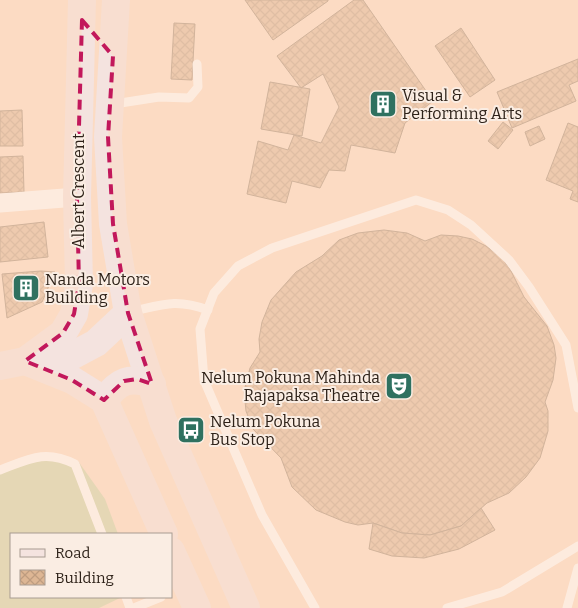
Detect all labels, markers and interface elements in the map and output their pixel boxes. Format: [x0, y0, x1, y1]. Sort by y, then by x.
place label: Visual & Performing Arts [402, 86, 522, 123]
building icon: Visual & Performing Arts [368, 89, 398, 119]
street label: Albert Crescent [69, 133, 88, 249]
place label: Nanda Motors Building [45, 270, 150, 307]
building icon: Nanda Motors Building [11, 273, 41, 303]
place label: Nelum Pokuna Mahinda Rajapaksa Theatre [201, 368, 380, 405]
theatre icon: Nelum Pokuna Mahinda Rajapaksa Theatre [384, 371, 414, 401]
place label: Nelum Pokuna Bus Stop [210, 412, 321, 449]
bus stop icon: Nelum Pokuna Bus Stop [176, 415, 206, 445]
legend [10, 533, 172, 598]
text: Road [55, 544, 90, 562]
text: Building [55, 569, 114, 587]

